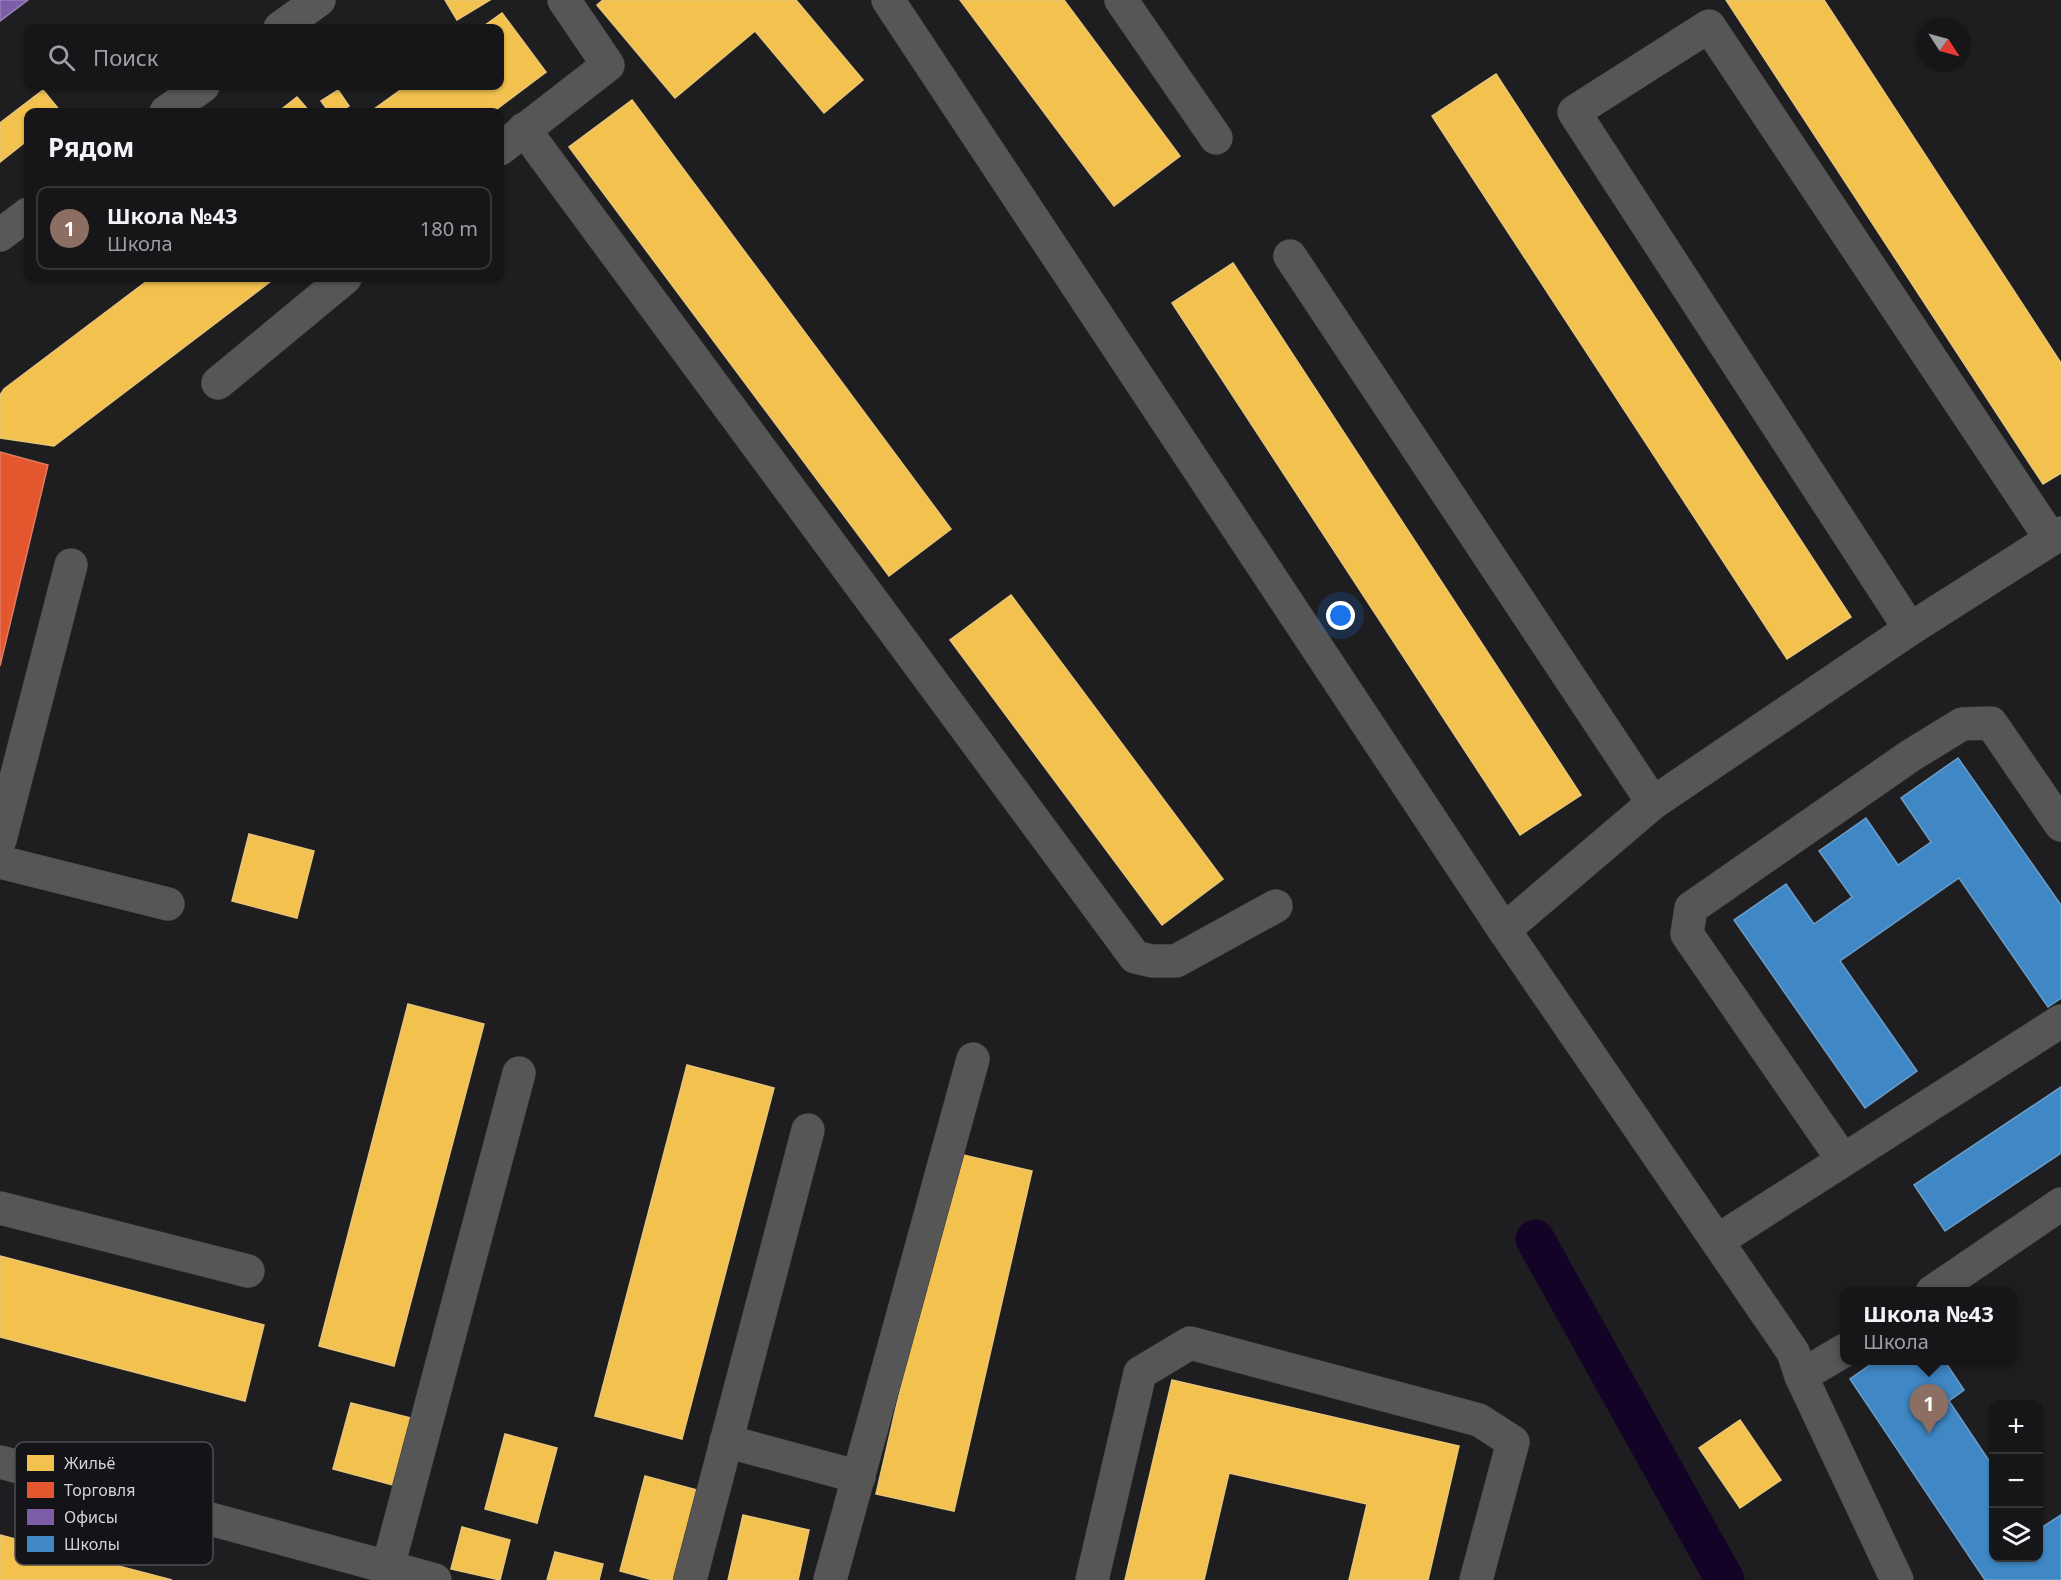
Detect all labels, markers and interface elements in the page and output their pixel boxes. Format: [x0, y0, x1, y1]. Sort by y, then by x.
north arrow [1917, 18, 1971, 72]
search box [24, 24, 504, 90]
icon: search [45, 41, 78, 74]
text: Поиск [93, 42, 158, 72]
text: Рядом [48, 129, 134, 165]
text: Школа №43 [107, 200, 238, 230]
text: 1 [64, 215, 75, 242]
text: 180 m [420, 215, 478, 242]
text: Школа [107, 230, 173, 257]
your location [1326, 601, 1355, 630]
popup [1840, 1287, 2017, 1365]
text: Школа №43 [1863, 1298, 1994, 1328]
text: Школа [1863, 1328, 1929, 1355]
pin: 1 [1910, 1384, 1948, 1434]
map controls [1989, 1400, 2043, 1562]
button: + [1989, 1400, 2043, 1454]
legend [15, 1442, 213, 1565]
text: Жильё [64, 1452, 116, 1474]
button: − [1989, 1454, 2043, 1508]
text: Торговля [64, 1479, 136, 1501]
text: Офисы [64, 1506, 118, 1528]
button: layers [1989, 1508, 2043, 1562]
text: Школы [64, 1533, 120, 1555]

